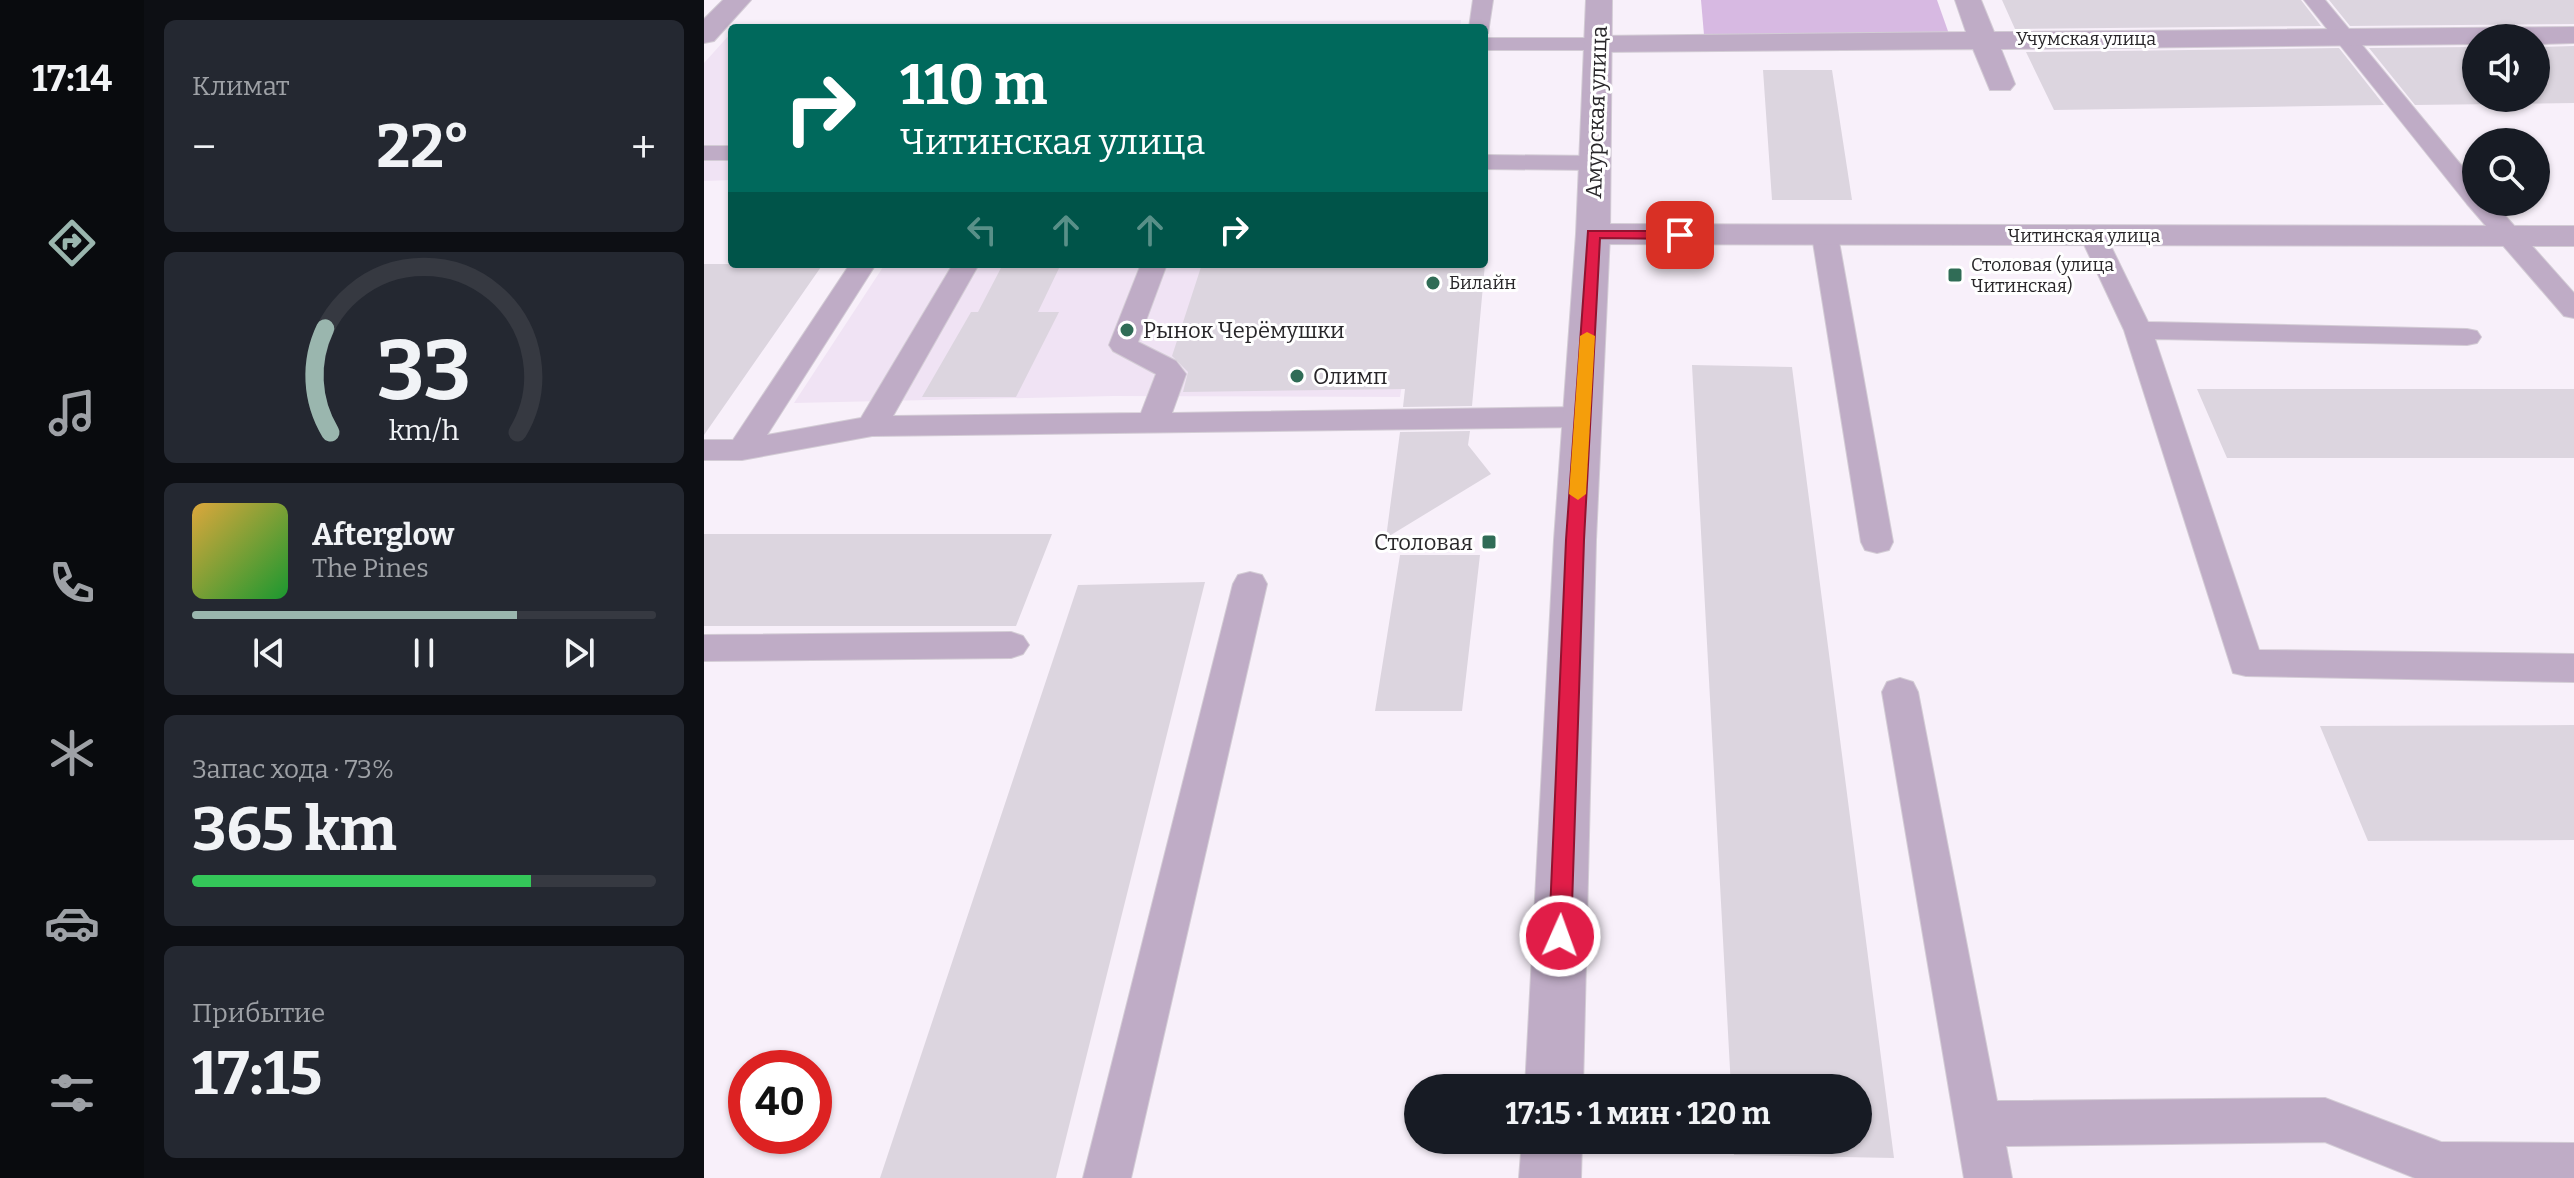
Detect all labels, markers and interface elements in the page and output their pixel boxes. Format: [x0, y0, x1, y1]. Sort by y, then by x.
map controls [2462, 24, 2550, 216]
button: sound [2462, 24, 2550, 112]
street label: Амурская улица [1580, 25, 1613, 199]
street label: Учумская улица [2016, 28, 2156, 50]
text: 110 m [900, 52, 1047, 119]
icon: right [768, 56, 872, 160]
text: 17:14 [32, 57, 112, 101]
text: Климат [192, 71, 289, 102]
text: 22° [377, 111, 471, 183]
text: Читинская улица [900, 120, 1205, 164]
text: − [192, 121, 216, 174]
text: + [631, 121, 656, 174]
button: search [2462, 128, 2550, 216]
pin [1646, 201, 1714, 269]
icon: left [960, 208, 1004, 252]
icon: ahead [1044, 208, 1088, 252]
icon: ahead [1128, 208, 1172, 252]
icon: right [1212, 208, 1256, 252]
icon: arrive [1658, 213, 1702, 257]
icon: directions [44, 215, 100, 271]
street label: Читинская улица [2008, 225, 2160, 247]
place label: Столовая (улица Читинская) [1971, 254, 2114, 297]
marker: Столовая (улица Читинская) [1946, 266, 1964, 284]
place label: Билайн [1449, 272, 1516, 294]
marker: Билайн [1424, 274, 1442, 292]
place label: Рынок Черёмушки [1143, 317, 1344, 344]
text: 33 [377, 321, 471, 421]
marker: Рынок Черёмушки [1118, 321, 1136, 339]
place label: Олимп [1313, 363, 1388, 390]
marker: Олимп [1288, 367, 1306, 385]
icon: music [44, 385, 100, 441]
text: km/h [389, 414, 460, 449]
text: Afterglow [312, 517, 454, 553]
place label: Столовая [1374, 529, 1473, 556]
marker: Столовая [1480, 533, 1498, 551]
text: The Pines [312, 553, 429, 584]
icon: phone [44, 555, 100, 611]
icon: previous [247, 631, 291, 675]
icon: pause [402, 631, 446, 675]
icon: next [557, 631, 601, 675]
icon: climate [44, 725, 100, 781]
text: Запас хода · 73% [192, 754, 394, 785]
text: 365 km [192, 794, 397, 866]
position arrow [1518, 894, 1602, 978]
icon: car [44, 895, 100, 951]
text: Прибытие [192, 998, 325, 1029]
text: 17:15 [192, 1038, 322, 1110]
speed limit sign: 40 [728, 1050, 832, 1154]
icon: filters [44, 1065, 100, 1121]
text: 17:15 · 1 мин · 120 m [1506, 1096, 1770, 1132]

